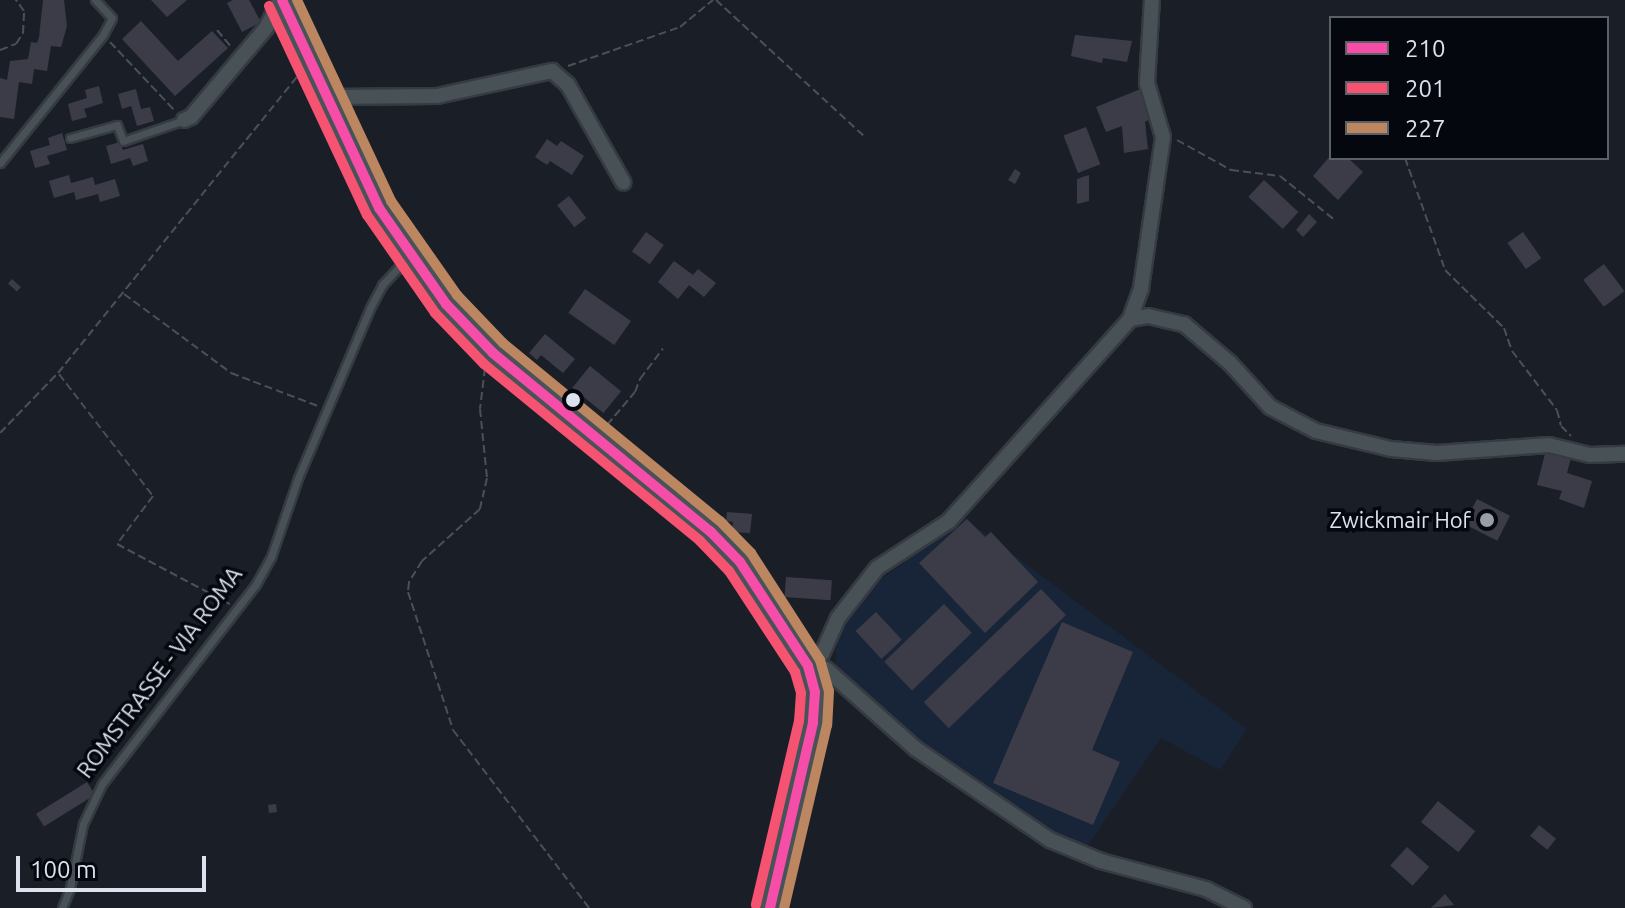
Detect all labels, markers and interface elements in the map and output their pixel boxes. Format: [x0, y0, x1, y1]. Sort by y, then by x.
legend [1329, 16, 1609, 160]
text: 210 [1405, 35, 1446, 62]
text: 201 [1405, 75, 1446, 102]
text: 227 [1405, 115, 1446, 142]
unlabelled marker [565, 392, 581, 408]
place label: Zwickmair Hof [1329, 507, 1471, 533]
marker: Zwickmair Hof [1478, 511, 1496, 529]
street label: ROMSTRASSE - VIA ROMA [71, 561, 247, 783]
scale bar [20, 840, 210, 890]
text: 100 m [30, 856, 97, 883]

